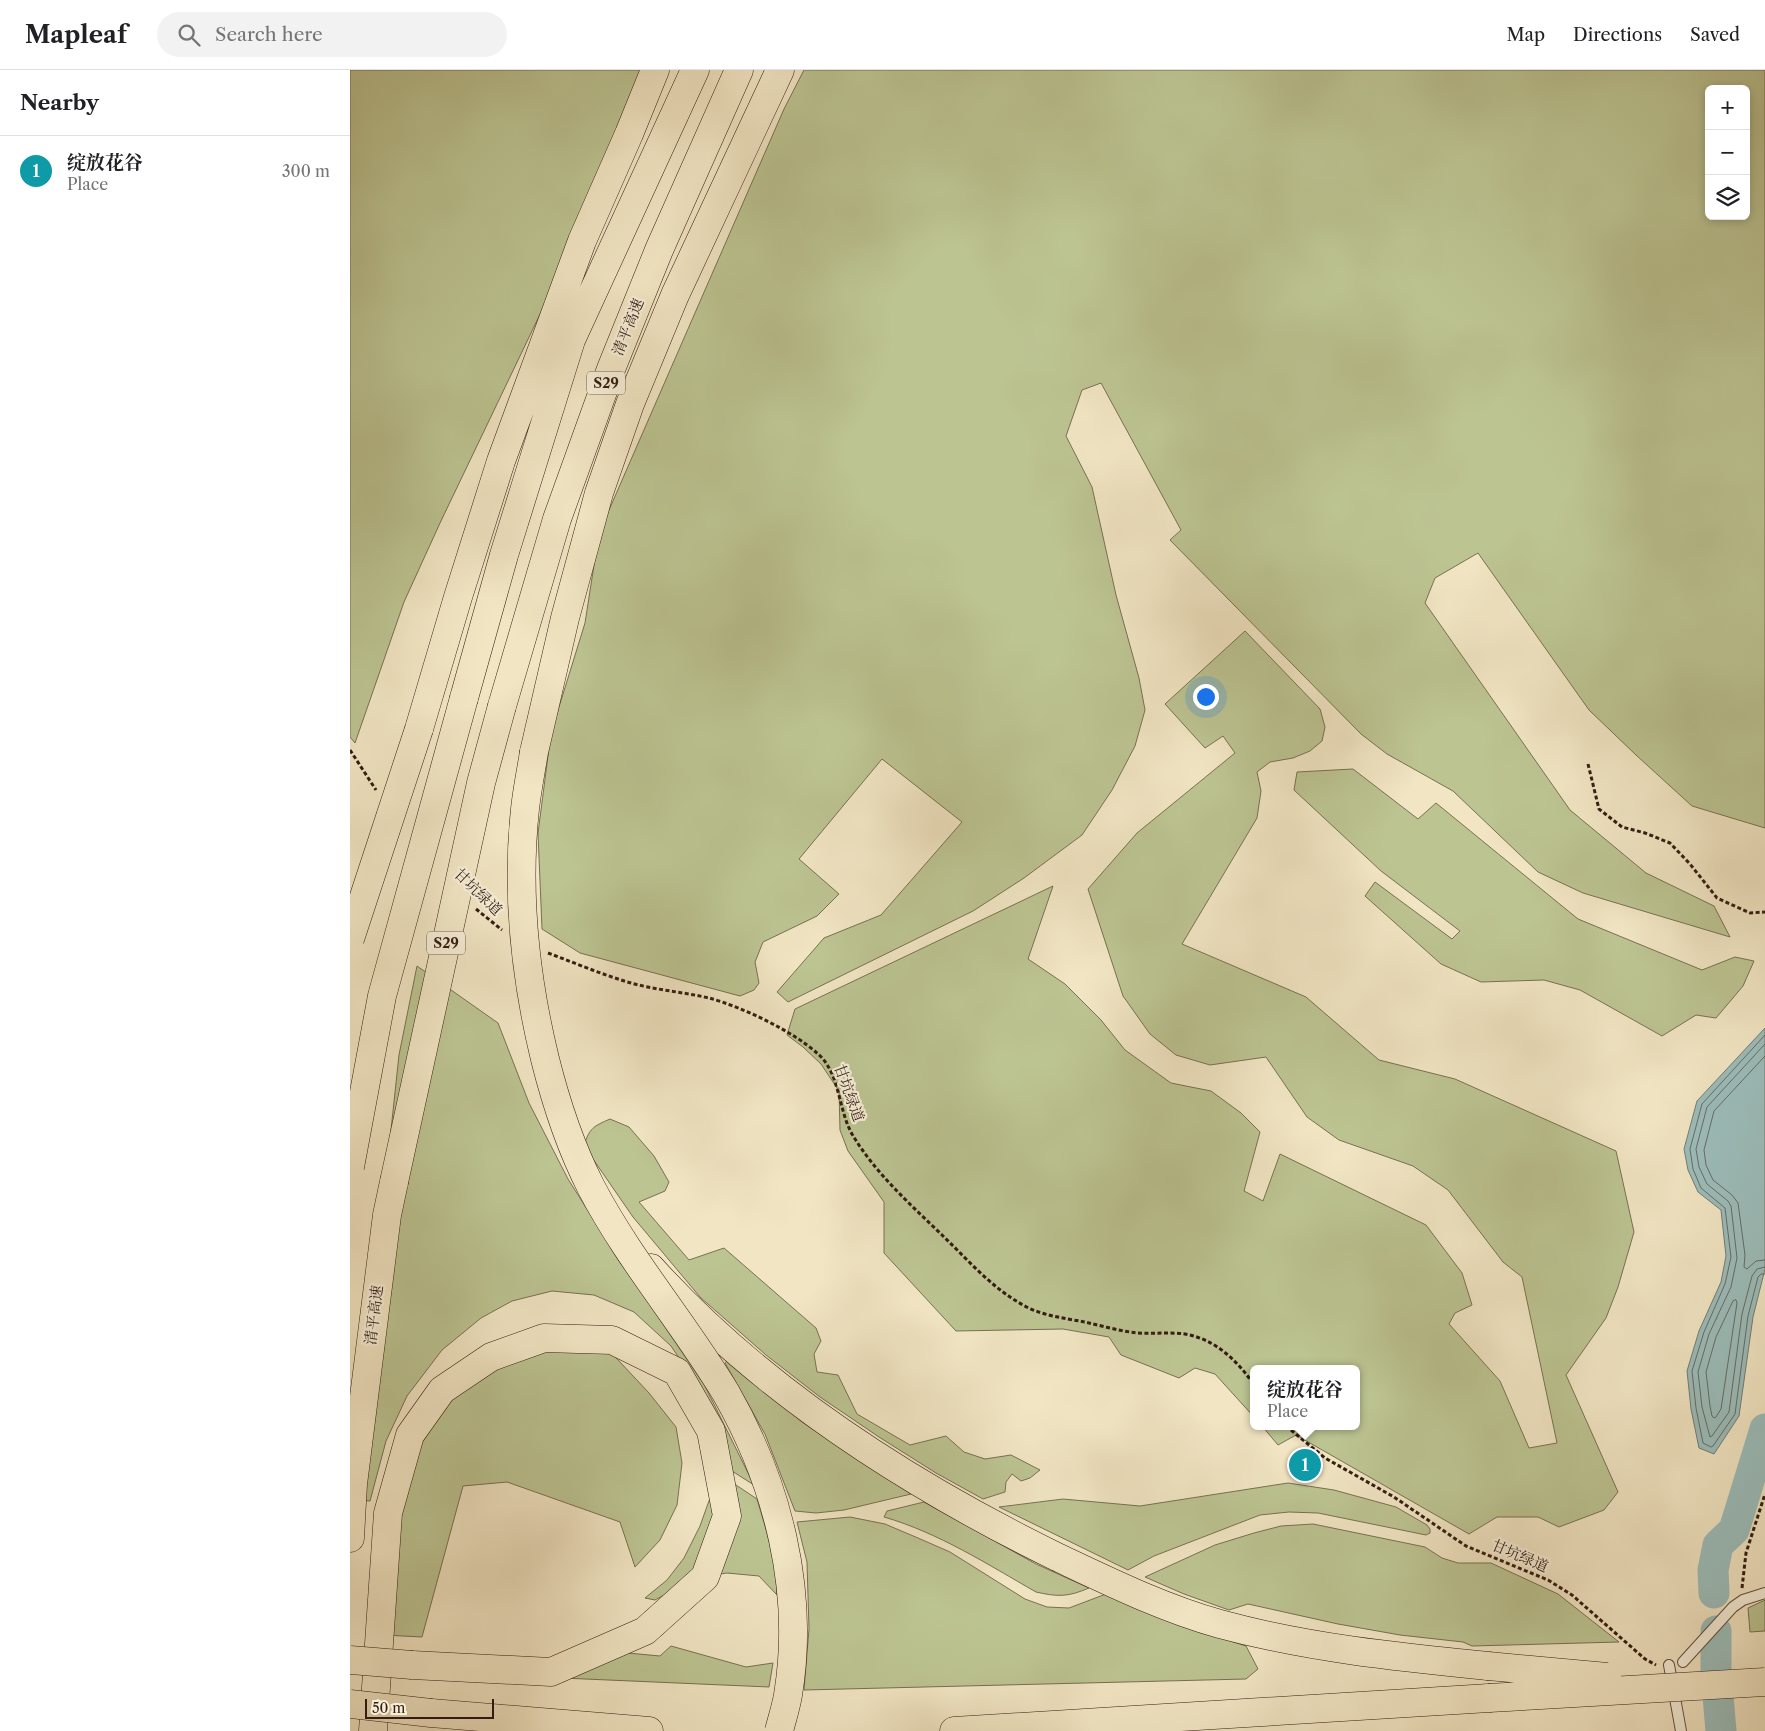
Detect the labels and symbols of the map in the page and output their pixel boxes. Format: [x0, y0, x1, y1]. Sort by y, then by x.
street label: 清平高速 [607, 295, 648, 358]
road number: S29 [587, 372, 625, 394]
your location [1193, 684, 1219, 710]
street label: 甘坑绿道 [450, 864, 507, 919]
road number: S29 [427, 931, 465, 954]
street label: 甘坑绿道 [830, 1061, 869, 1124]
street label: 清平高速 [360, 1284, 387, 1346]
pin: 1 [1289, 1446, 1321, 1484]
street label: 甘坑绿道 [1489, 1535, 1552, 1576]
scale bar [365, 1696, 494, 1719]

